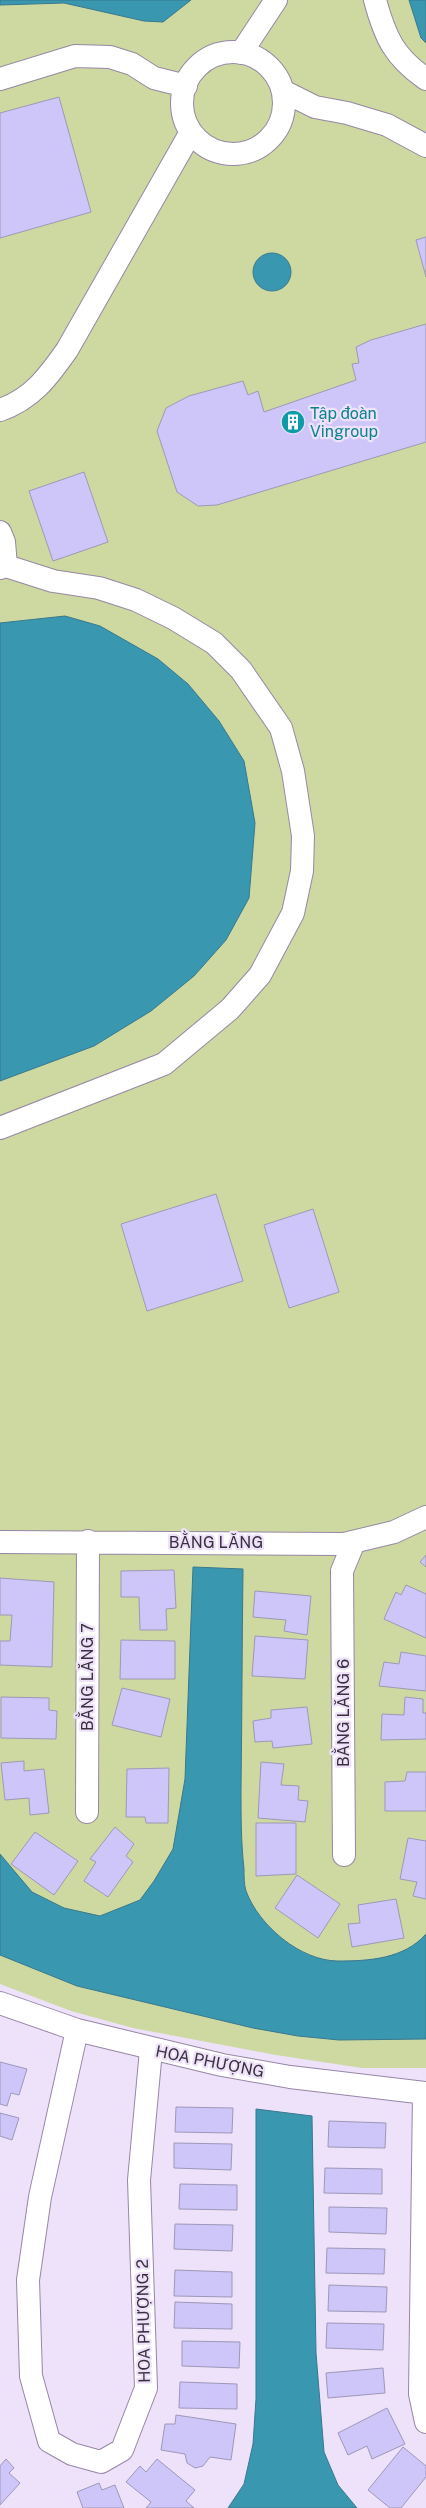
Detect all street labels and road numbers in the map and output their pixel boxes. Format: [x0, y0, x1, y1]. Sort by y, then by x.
street label: BẰNG LĂNG [169, 1530, 263, 1552]
street label: BẰNG LĂNG 7 [75, 1623, 97, 1731]
street label: BẰNG LĂNG 6 [331, 1659, 353, 1767]
street label: HOA PHƯỢNG [154, 2042, 266, 2081]
street label: HOA PHƯỢNG 2 [133, 2259, 154, 2383]

